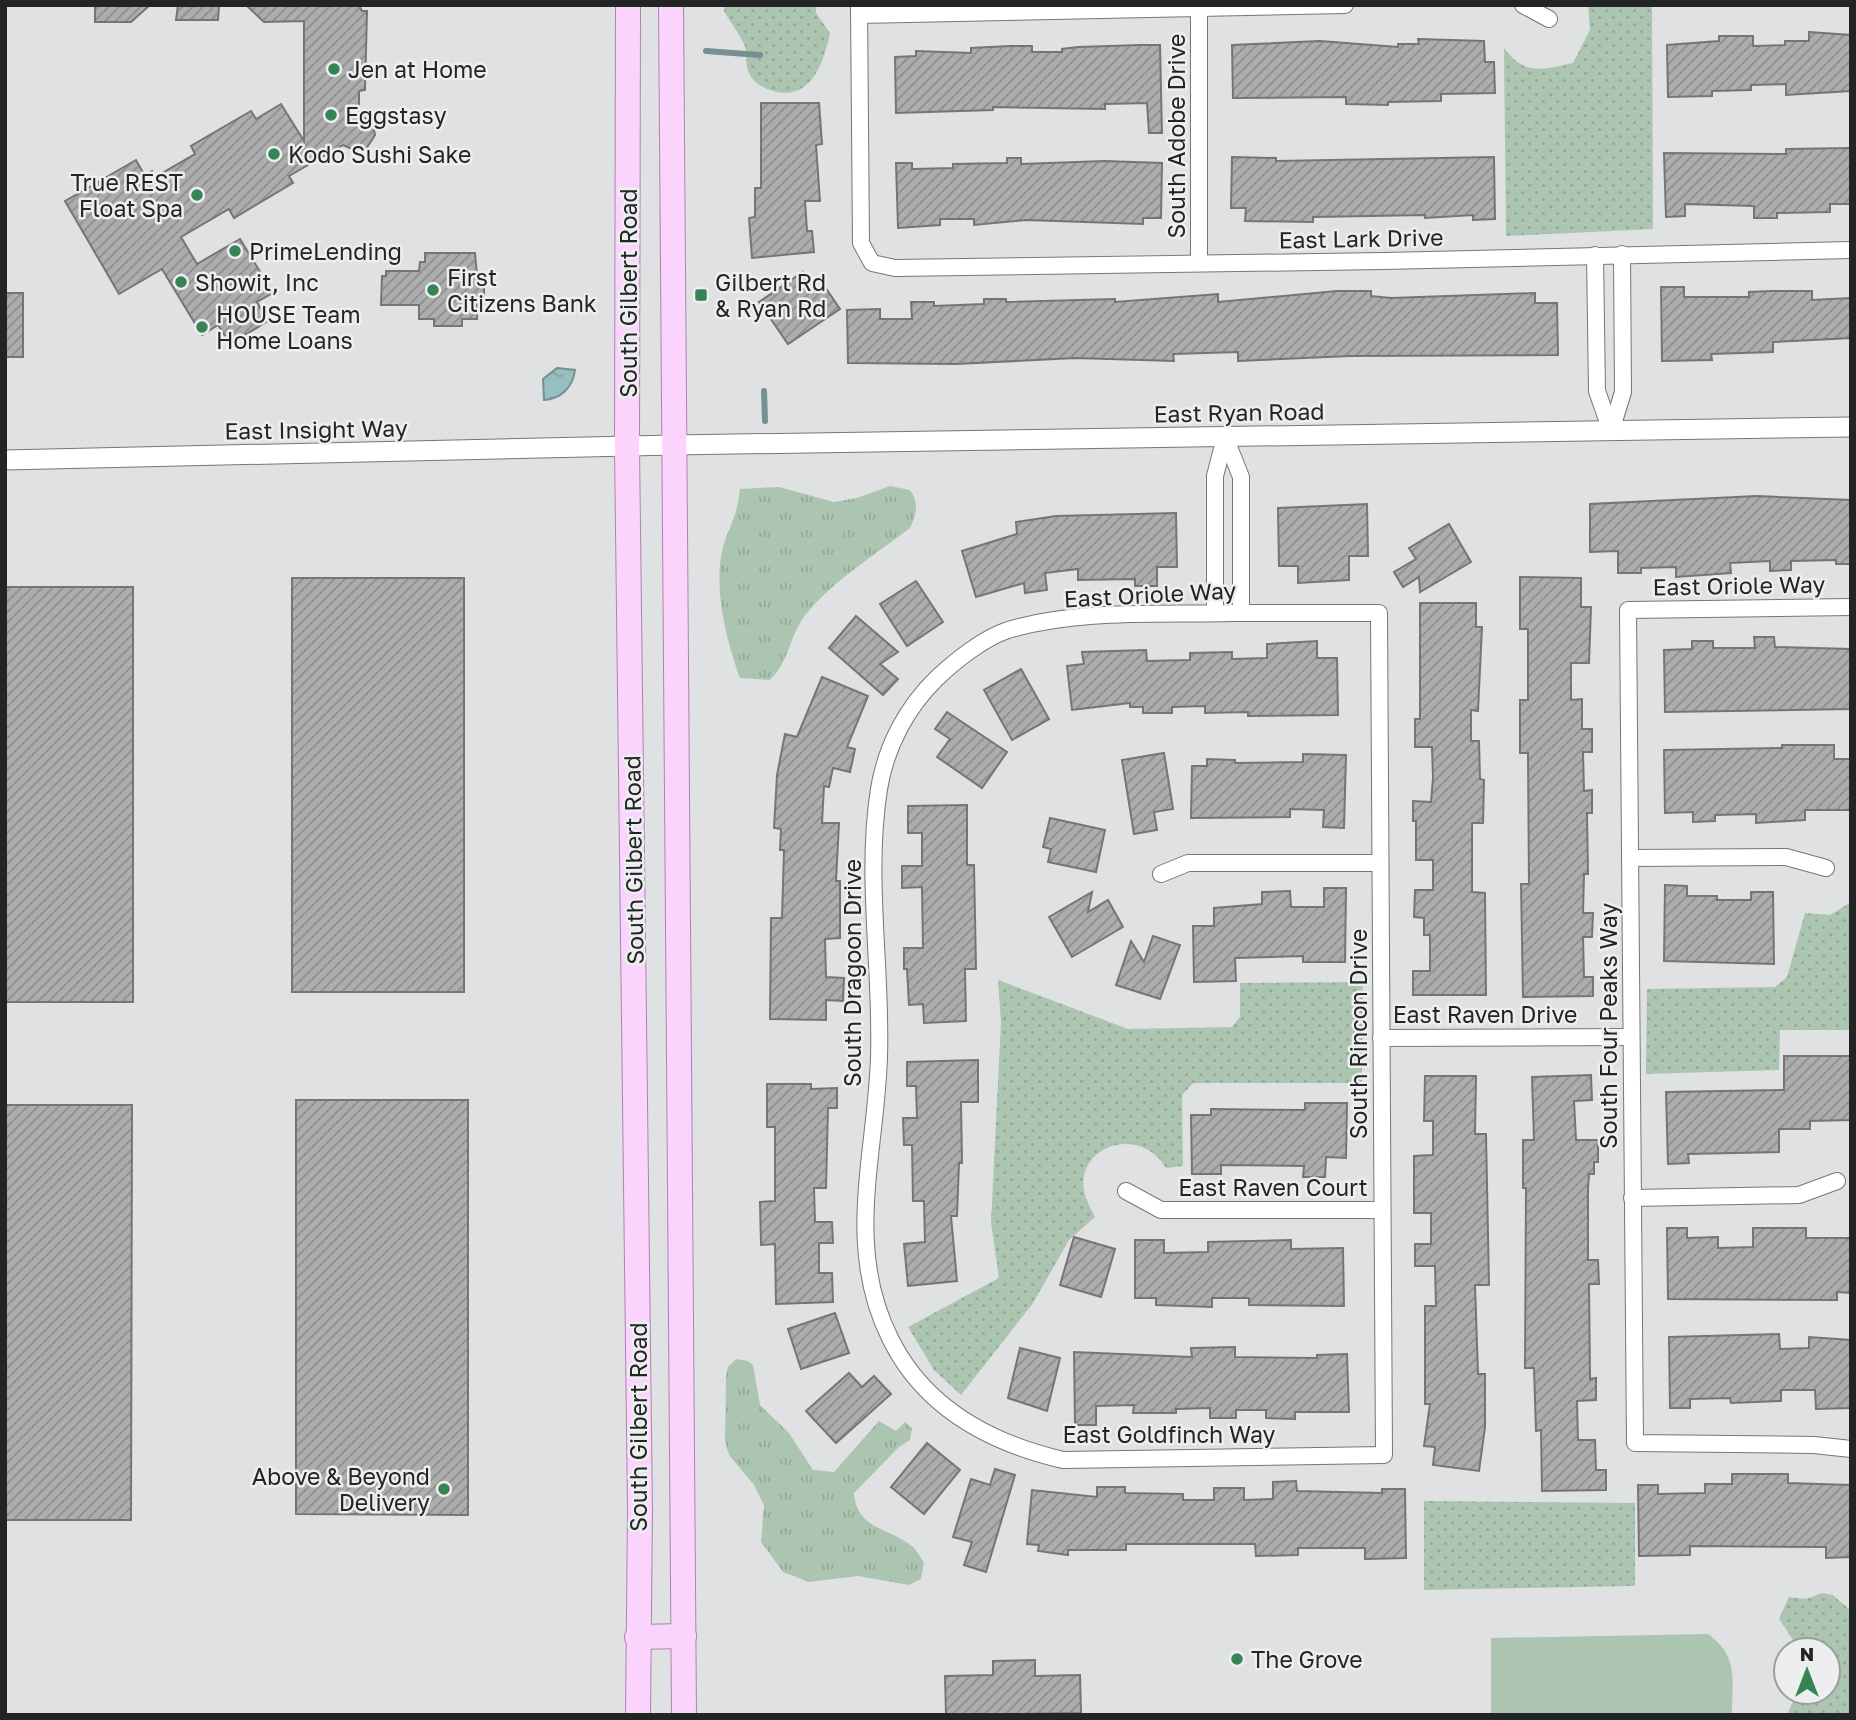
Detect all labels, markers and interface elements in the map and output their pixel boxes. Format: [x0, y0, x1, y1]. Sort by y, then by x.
street label: South Adobe Drive [1162, 34, 1190, 238]
place label: Jen at Home [348, 55, 487, 83]
marker: Jen at Home [326, 61, 342, 77]
place label: Eggstasy [345, 101, 447, 129]
marker: Eggstasy [323, 107, 339, 123]
place label: Kodo Sushi Sake [288, 140, 471, 168]
marker: Kodo Sushi Sake [266, 146, 282, 162]
place label: True REST Float Spa [70, 168, 183, 222]
marker: True REST Float Spa [189, 187, 205, 203]
street label: South Gilbert Road [614, 188, 642, 398]
street label: East Lark Drive [1278, 223, 1444, 253]
place label: PrimeLending [249, 237, 402, 265]
marker: PrimeLending [227, 243, 243, 259]
place label: First Citizens Bank [447, 263, 597, 317]
place label: Showit, Inc [195, 268, 319, 296]
place label: Gilbert Rd & Ryan Rd [715, 268, 826, 322]
marker: Showit, Inc [173, 274, 189, 290]
marker: First Citizens Bank [425, 282, 441, 298]
marker: Gilbert Rd & Ryan Rd [693, 287, 709, 303]
place label: HOUSE Team Home Loans [216, 300, 361, 354]
marker: HOUSE Team Home Loans [194, 319, 210, 335]
street label: East Ryan Road [1153, 397, 1325, 427]
street label: East Insight Way [224, 413, 408, 445]
street label: East Oriole Way [1652, 569, 1826, 601]
street label: East Oriole Way [1063, 575, 1237, 612]
street label: South Gilbert Road [617, 755, 649, 965]
street label: South Dragoon Drive [838, 859, 866, 1087]
street label: South Four Peaks Way [1594, 903, 1622, 1149]
street label: South Rincon Drive [1344, 929, 1372, 1139]
street label: East Raven Drive [1393, 1000, 1577, 1028]
street label: East Raven Court [1178, 1173, 1368, 1201]
street label: South Gilbert Road [624, 1322, 652, 1532]
street label: East Goldfinch Way [1063, 1420, 1276, 1448]
place label: Above & Beyond Delivery [252, 1462, 430, 1516]
marker: Above & Beyond Delivery [436, 1481, 452, 1497]
north arrow [1772, 1636, 1842, 1706]
text: N [1800, 1642, 1814, 1665]
place label: The Grove [1251, 1645, 1363, 1673]
marker: The Grove [1229, 1651, 1245, 1667]

